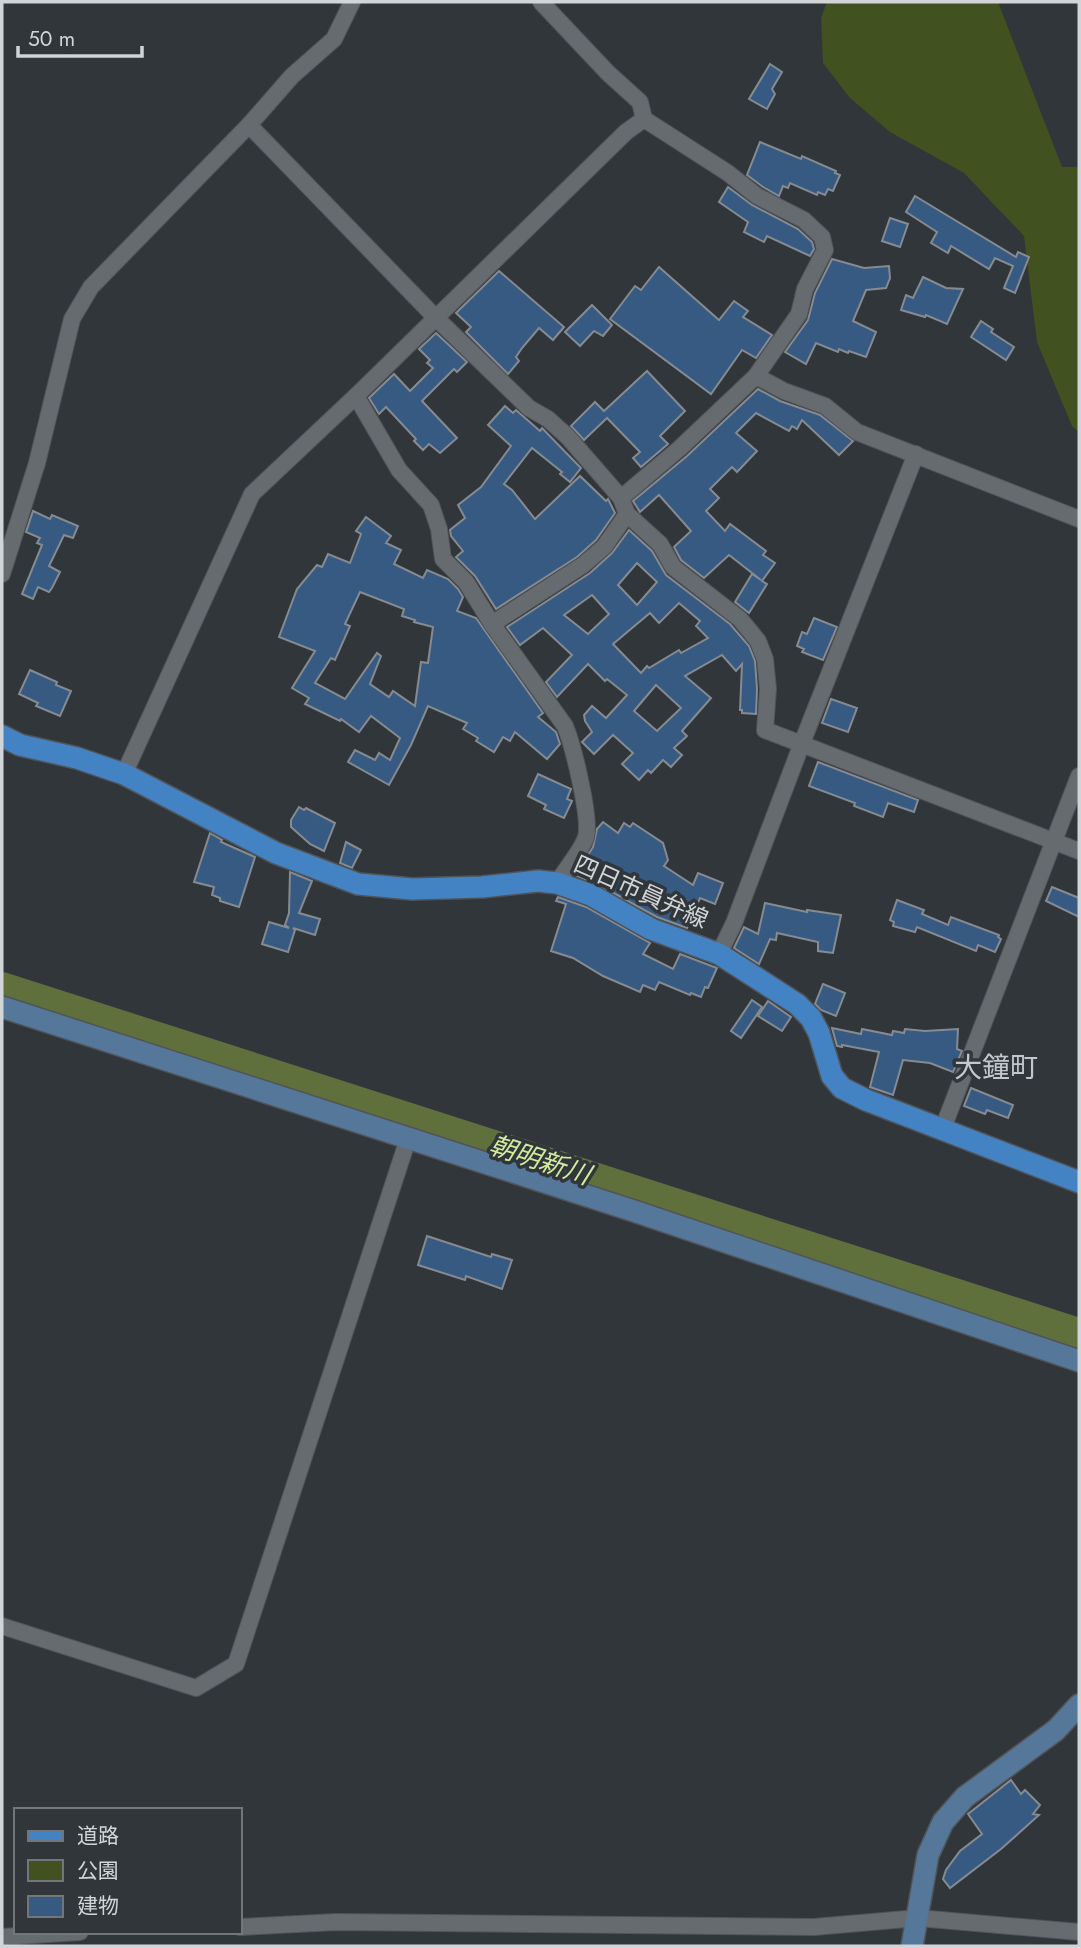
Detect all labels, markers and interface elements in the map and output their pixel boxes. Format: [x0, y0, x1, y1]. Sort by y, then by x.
scale bar [18, 14, 142, 58]
text: 50 m [28, 24, 75, 54]
street label: 四日市員弁線 [568, 846, 714, 937]
district label: 大鐘町 [954, 1047, 1038, 1088]
water label: 朝明新川 [485, 1126, 598, 1195]
legend [14, 1808, 242, 1934]
text: 道路 [77, 1821, 119, 1851]
text: 公園 [77, 1856, 119, 1886]
text: 建物 [77, 1891, 119, 1921]

